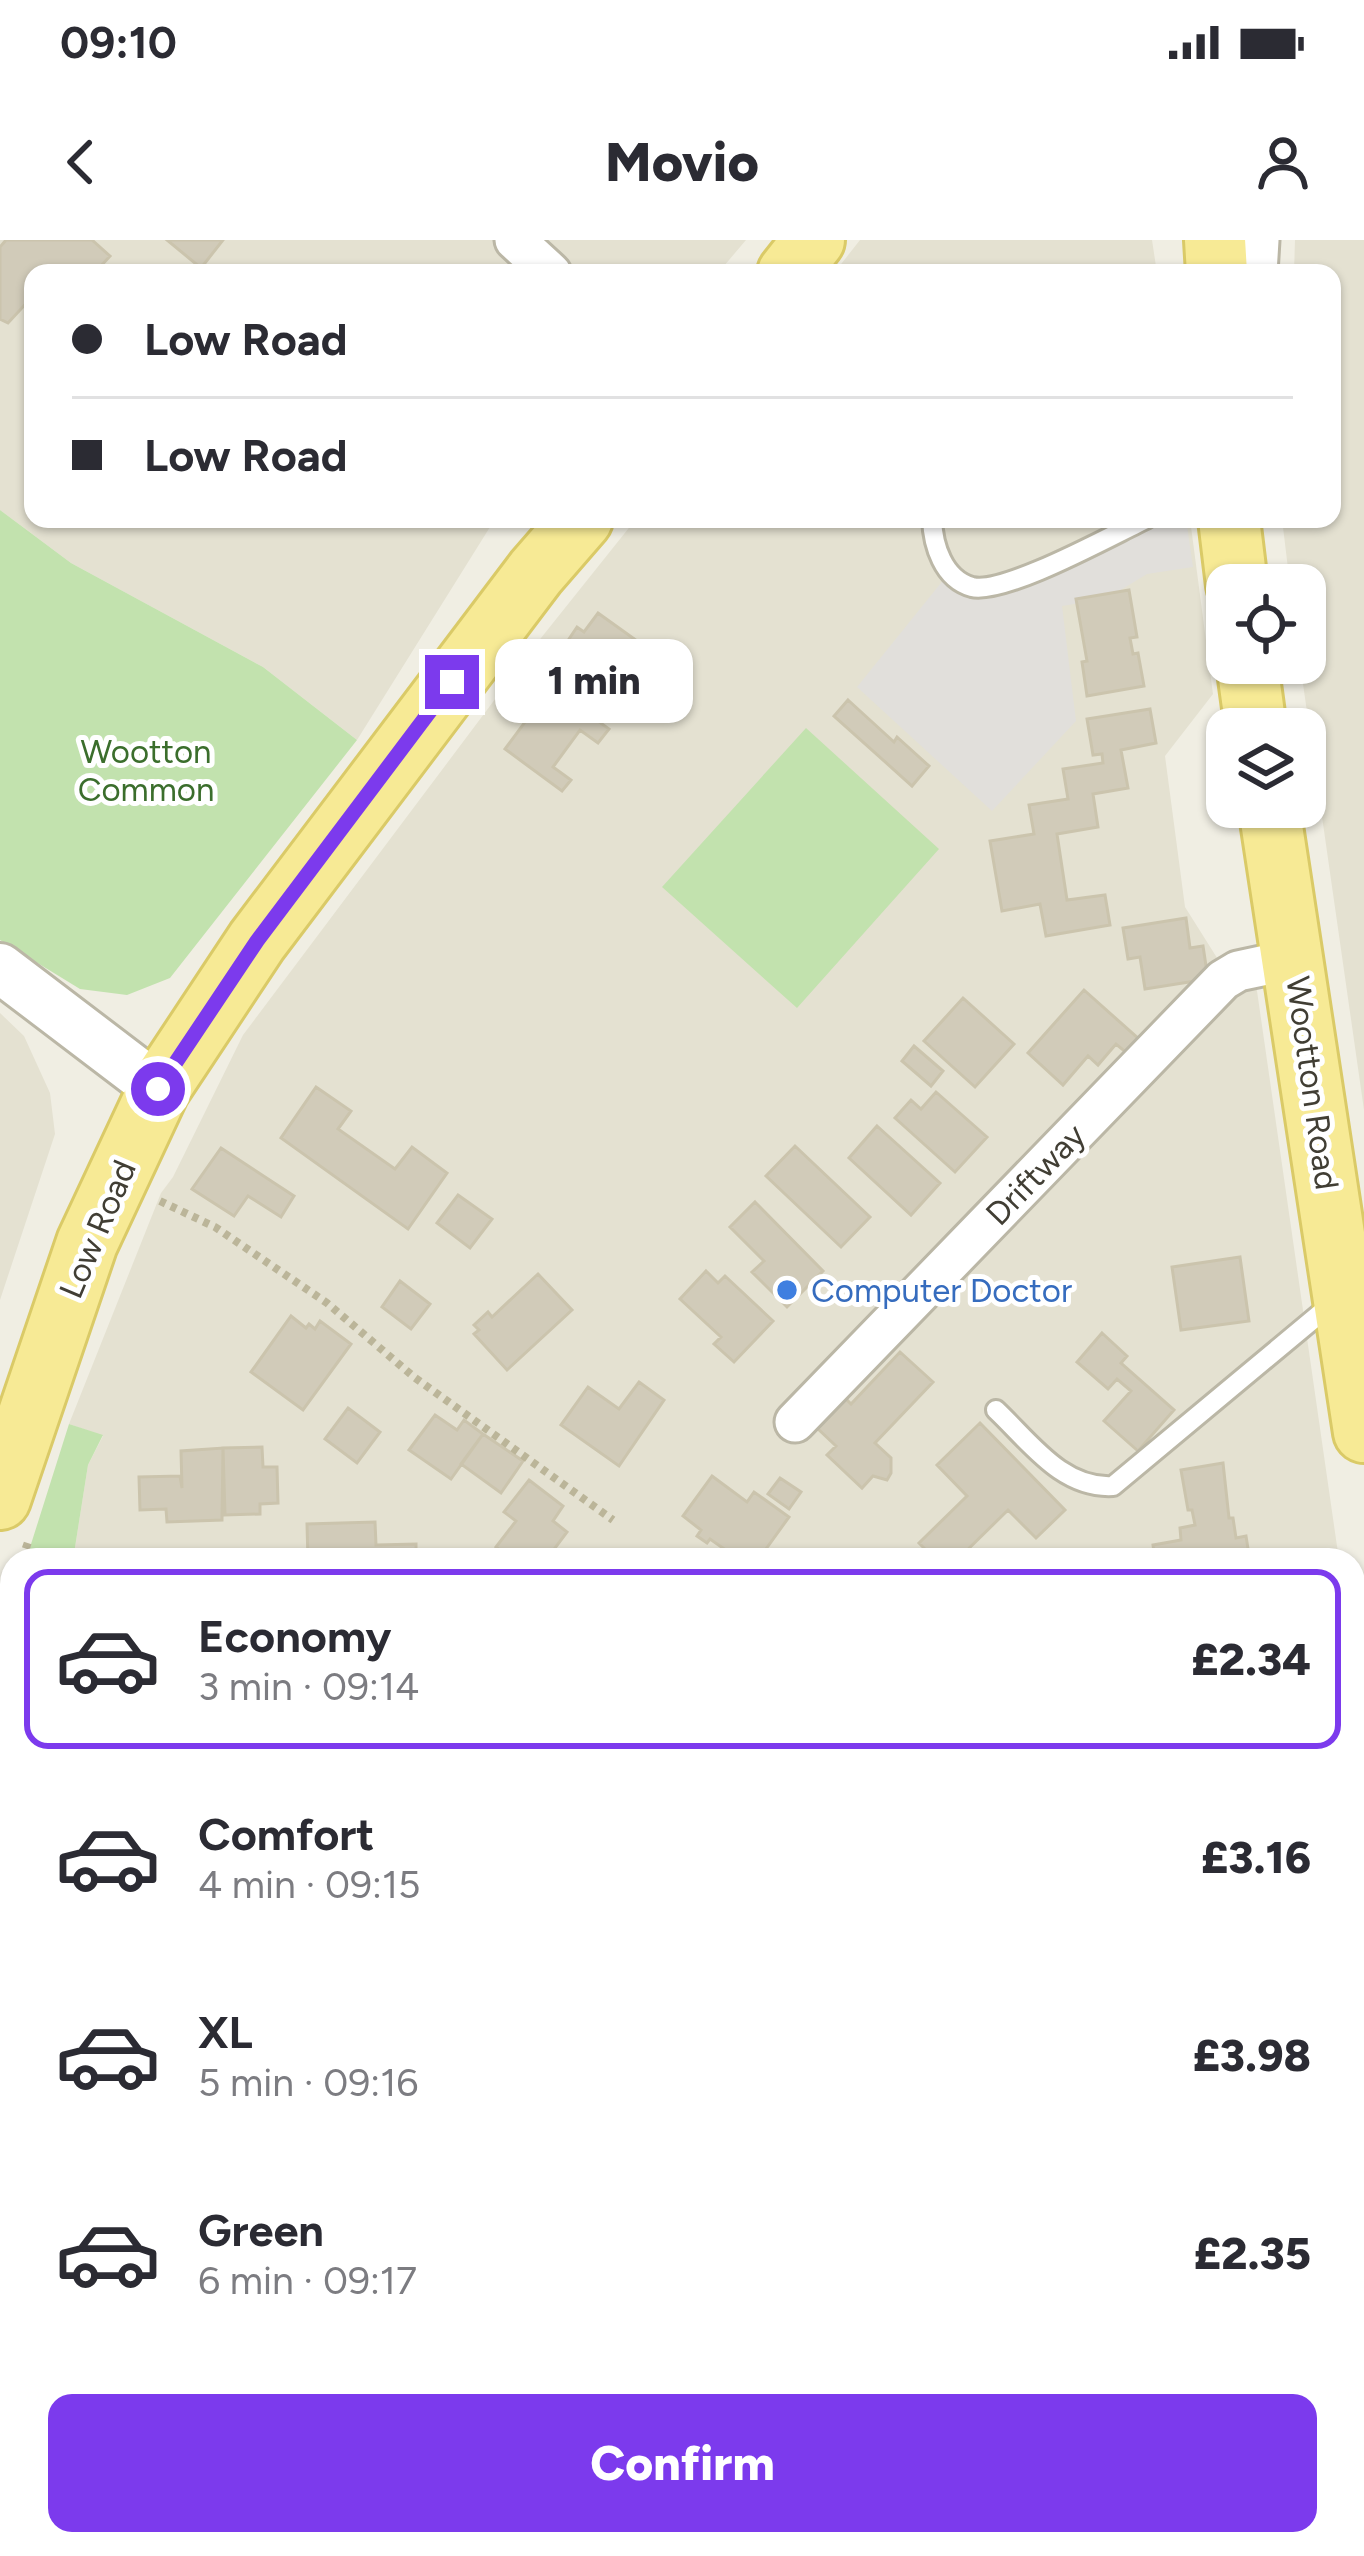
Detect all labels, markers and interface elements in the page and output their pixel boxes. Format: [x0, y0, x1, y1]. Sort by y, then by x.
text: 09:10 [60, 15, 177, 69]
icon: back [48, 129, 114, 195]
icon: person [1250, 129, 1316, 195]
text: Movio [605, 130, 759, 195]
text: Low Road [144, 312, 348, 366]
text: Low Road [144, 428, 348, 482]
map controls [1206, 564, 1326, 828]
button: locate [1206, 564, 1326, 684]
callout: 1 min [494, 640, 692, 724]
route end [425, 655, 479, 709]
text: 1 min [547, 657, 641, 704]
button: layers [1206, 708, 1326, 828]
park label: Wootton Common [78, 732, 214, 809]
street label: Wootton Road [1278, 974, 1347, 1192]
route start [131, 1062, 185, 1116]
street label: Driftway [978, 1115, 1093, 1233]
street label: Low Road [51, 1154, 144, 1304]
place label: Computer Doctor [811, 1271, 1072, 1310]
marker: Computer Doctor [774, 1277, 800, 1303]
icon: car [54, 1605, 162, 1713]
text: Economy [198, 1609, 391, 1663]
text: £2.34 [1191, 1632, 1311, 1686]
text: 3 min · 09:14 [198, 1663, 419, 1710]
icon: car [54, 1803, 162, 1911]
text: Comfort [198, 1807, 374, 1861]
text: £3.16 [1201, 1830, 1311, 1884]
text: 4 min · 09:15 [198, 1861, 421, 1908]
icon: car [54, 2001, 162, 2109]
text: XL [198, 2005, 253, 2059]
text: £3.98 [1193, 2028, 1311, 2082]
text: 5 min · 09:16 [198, 2059, 418, 2106]
icon: car [54, 2199, 162, 2307]
text: Green [198, 2203, 324, 2257]
text: £2.35 [1194, 2226, 1311, 2280]
text: 6 min · 09:17 [198, 2257, 417, 2304]
button: Confirm [48, 2394, 1317, 2532]

